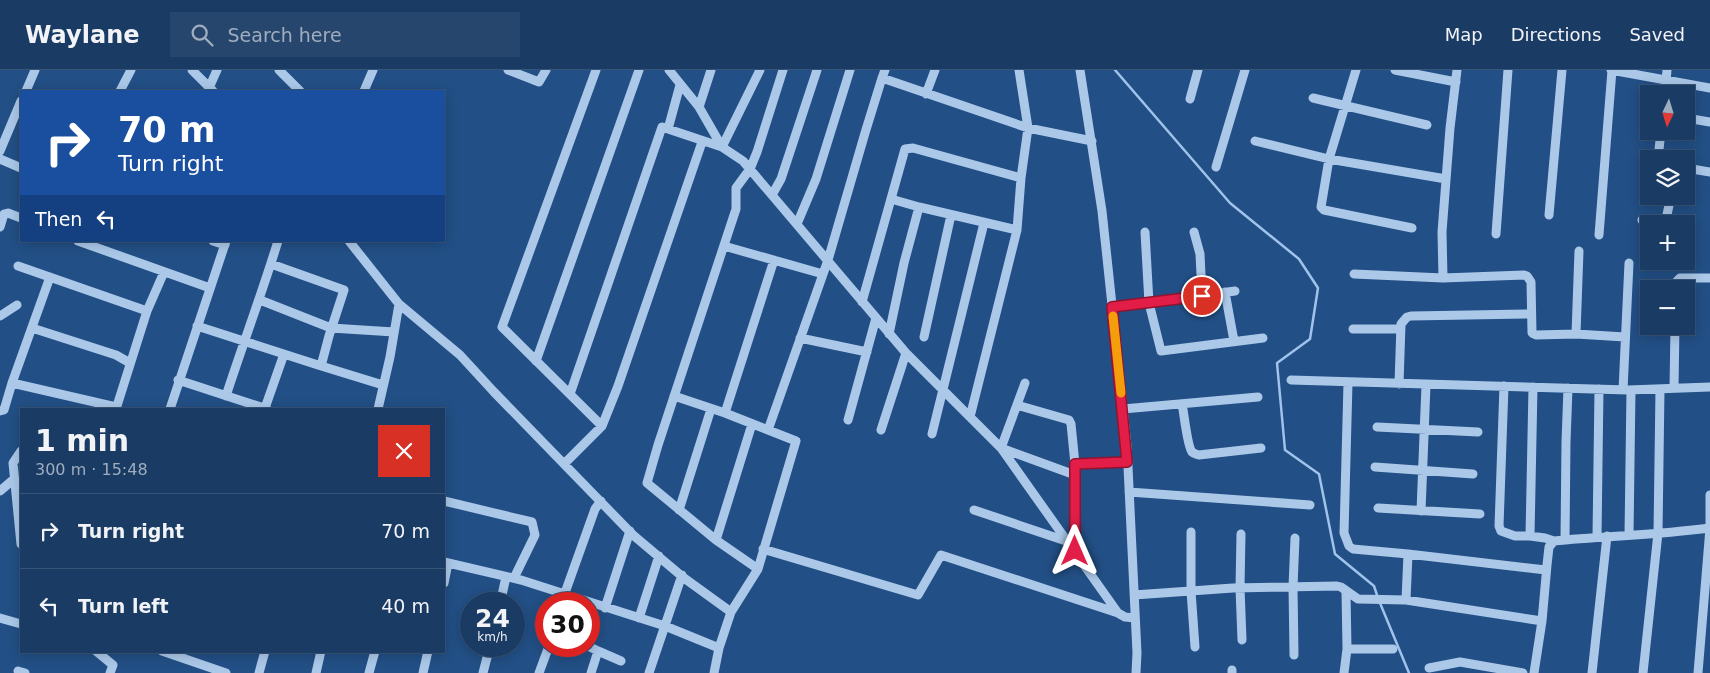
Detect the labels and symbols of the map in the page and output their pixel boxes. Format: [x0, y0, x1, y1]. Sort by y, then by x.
north arrow [1640, 85, 1695, 140]
pin [1181, 275, 1223, 317]
position arrow [1048, 524, 1100, 576]
speed limit sign: 30 [535, 592, 600, 657]

